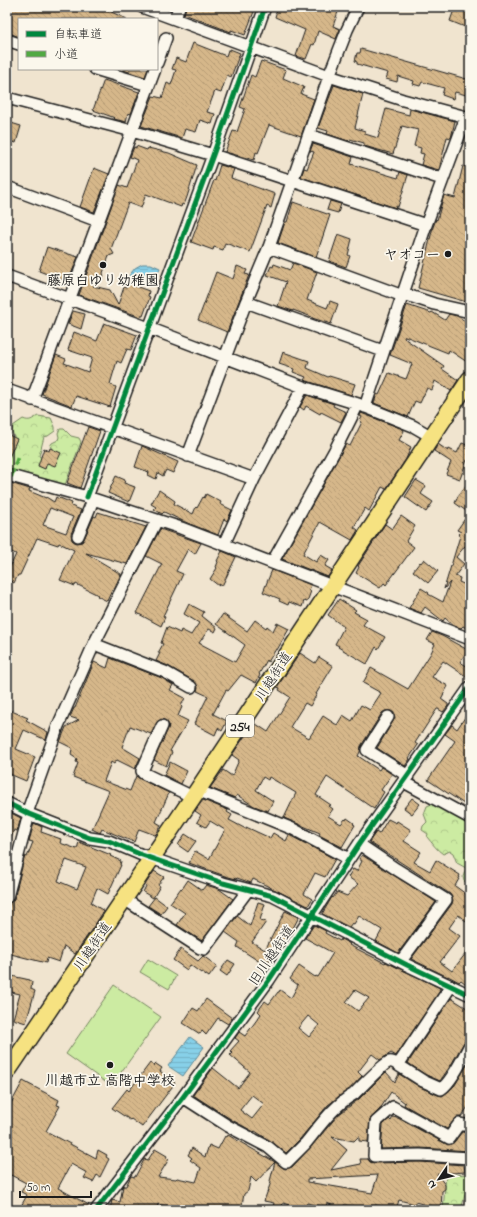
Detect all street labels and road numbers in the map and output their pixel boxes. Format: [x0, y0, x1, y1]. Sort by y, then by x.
street label: 川越街道 [250, 648, 298, 706]
road number: 254 [226, 715, 254, 737]
street label: 川越街道 [69, 918, 118, 976]
street label: 旧川越街道 [244, 921, 301, 991]

